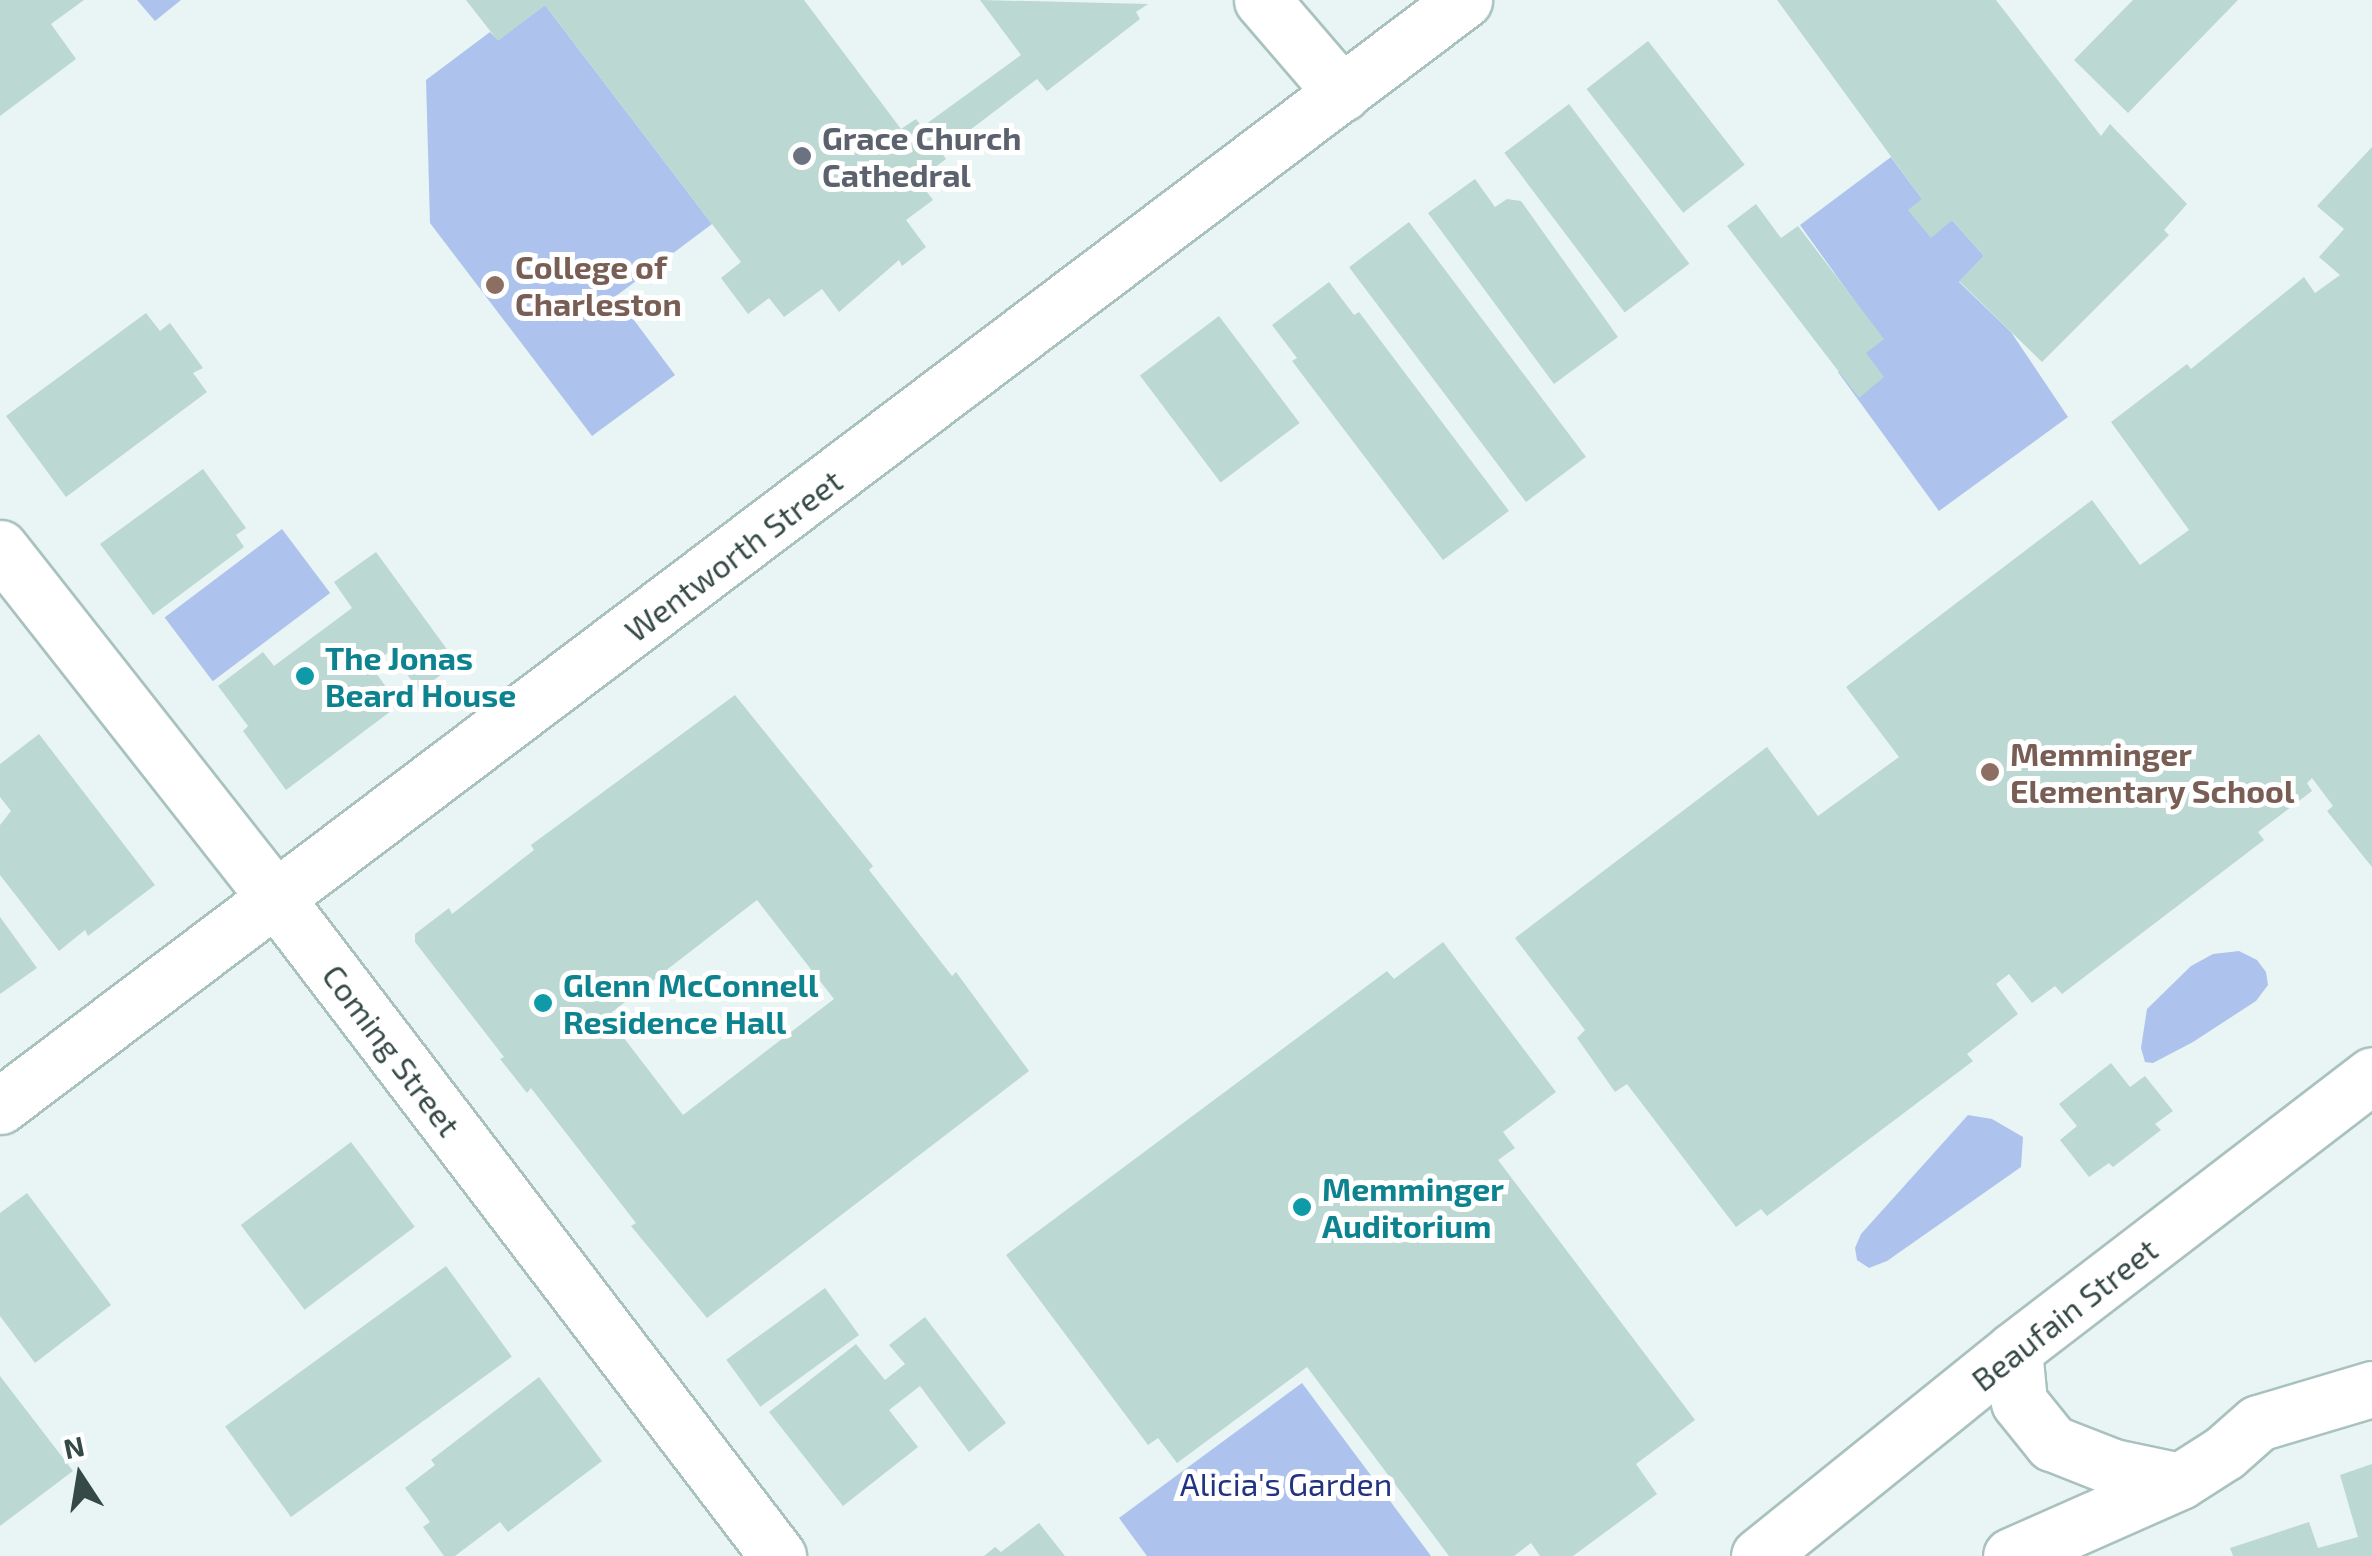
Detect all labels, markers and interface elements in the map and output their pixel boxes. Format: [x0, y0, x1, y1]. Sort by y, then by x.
place label: Grace Church Cathedral [822, 119, 1022, 194]
marker: Grace Church Cathedral [791, 145, 813, 167]
place label: College of Charleston [515, 248, 682, 323]
marker: College of Charleston [484, 274, 506, 296]
street label: Wentworth Street [617, 461, 849, 649]
place label: The Jonas Beard House [325, 639, 516, 714]
marker: The Jonas Beard House [294, 665, 316, 687]
place label: Memminger Elementary School [2010, 735, 2295, 810]
marker: Memminger Elementary School [1979, 761, 2001, 783]
street label: Coming Street [315, 957, 469, 1143]
place label: Glenn McConnell Residence Hall [563, 966, 818, 1041]
marker: Glenn McConnell Residence Hall [532, 992, 554, 1014]
place label: Memminger Auditorium [1322, 1170, 1504, 1245]
marker: Memminger Auditorium [1291, 1196, 1313, 1218]
street label: Beaufain Street [1963, 1230, 2165, 1398]
north arrow [30, 1426, 130, 1526]
text: N [60, 1428, 87, 1465]
park label: Alicia's Garden [1180, 1464, 1392, 1502]

